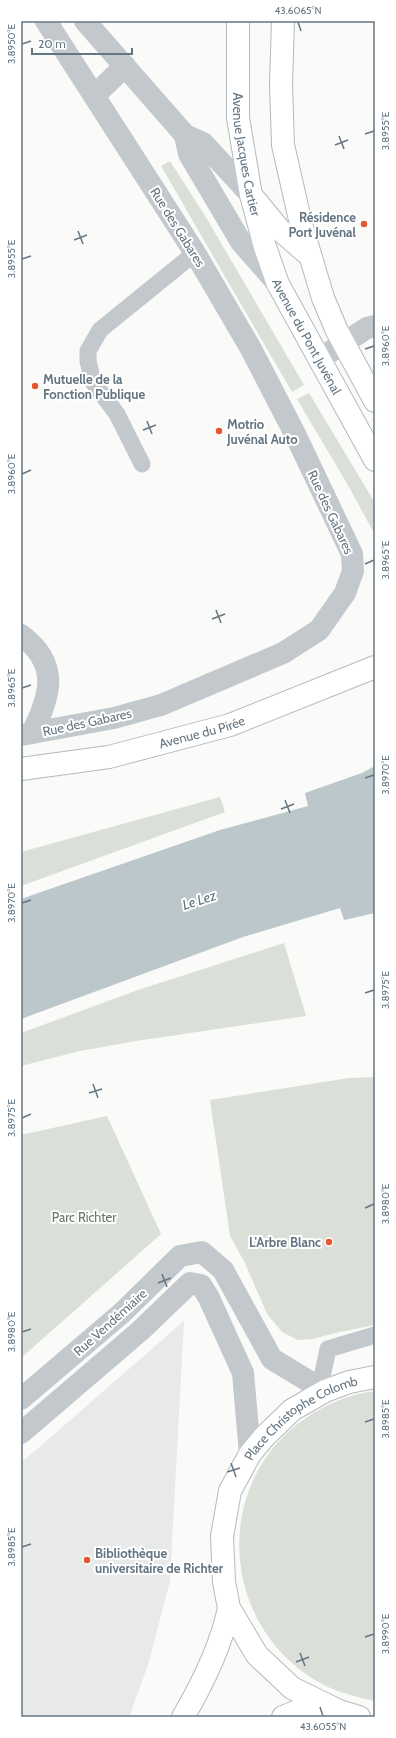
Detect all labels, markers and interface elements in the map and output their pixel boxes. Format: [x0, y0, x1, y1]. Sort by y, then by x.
text: 43.6065°N [275, 4, 321, 17]
text: 3.8950°E [5, 24, 18, 64]
scale bar [32, 30, 132, 56]
text: 20 m [38, 36, 66, 51]
street label: Avenue Jacques Cartier [230, 93, 264, 219]
text: 3.8955°E [379, 111, 392, 150]
street label: Rue des Gabares [147, 184, 209, 270]
place label: Résidence Port Juvénal [289, 209, 357, 240]
marker: Résidence Port Juvénal [359, 219, 369, 229]
text: 3.8955°E [5, 239, 18, 278]
street label: Avenue du Pont Juvénal [269, 277, 345, 397]
text: 3.8960°E [379, 325, 392, 366]
place label: Mutuelle de la Fonction Publique [43, 371, 145, 402]
marker: Mutuelle de la Fonction Publique [30, 381, 40, 391]
place label: Motrio Juvénal Auto [226, 416, 298, 447]
marker: Motrio Juvénal Auto [214, 426, 224, 436]
text: 3.8960°E [5, 453, 18, 494]
street label: Rue des Gabares [305, 468, 358, 557]
text: 3.8965°E [379, 540, 392, 579]
text: 3.8965°E [5, 668, 18, 707]
street label: Rue des Gabares [41, 705, 134, 739]
street label: Avenue du Pirée [157, 712, 247, 751]
text: 3.8970°E [379, 755, 392, 795]
text: 3.8970°E [5, 883, 18, 923]
water label: Le Lez [180, 886, 219, 914]
text: 3.8975°E [379, 970, 392, 1009]
text: 3.8975°E [5, 1098, 18, 1137]
text: 3.8980°E [379, 1183, 392, 1224]
park label: Parc Richter [52, 1209, 117, 1225]
place label: L'Arbre Blanc [249, 1234, 321, 1250]
marker: L'Arbre Blanc [324, 1237, 334, 1247]
street label: Rue Vendémiaire [70, 1285, 150, 1359]
text: 3.8980°E [5, 1311, 18, 1352]
street label: Place Christophe Colomb [240, 1373, 359, 1463]
text: 3.8985°E [379, 1399, 392, 1439]
text: 3.8985°E [5, 1527, 18, 1567]
place label: Bibliothèque universitaire de Richter [95, 1545, 224, 1576]
marker: Bibliothèque universitaire de Richter [82, 1555, 92, 1565]
text: 3.8990°E [379, 1613, 392, 1654]
text: 43.6055°N [300, 1720, 346, 1733]

